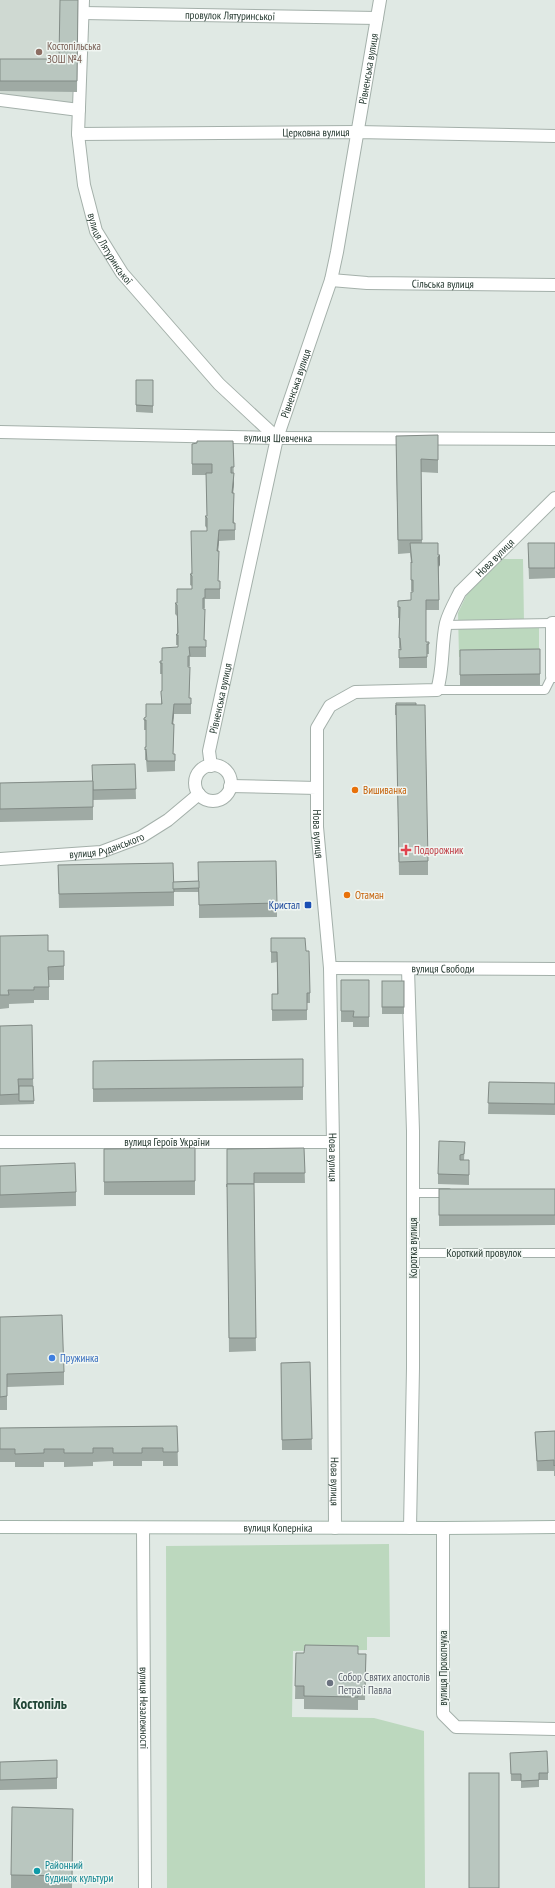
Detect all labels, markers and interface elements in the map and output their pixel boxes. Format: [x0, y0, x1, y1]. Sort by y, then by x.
street label: провулок Лятуринської [185, 8, 276, 23]
street label: Рівненська вулиця [355, 32, 381, 105]
place label: Костопільська ЗОШ №4 [47, 39, 101, 66]
marker: Костопільська ЗОШ №4 [34, 47, 44, 57]
street label: Церковна вулиця [282, 125, 350, 140]
street label: вулиця Лятуринської [85, 211, 136, 288]
street label: Сільська вулиця [412, 276, 474, 291]
street label: Рівненська вулиця [277, 347, 314, 420]
street label: вулиця Шевченка [244, 430, 312, 445]
street label: Нова вулиця [473, 535, 517, 580]
street label: Рівненська вулиця [206, 662, 235, 735]
place label: Вишиванка [363, 783, 407, 797]
marker: Вишиванка [350, 785, 360, 795]
street label: Нова вулиця [310, 810, 327, 859]
street label: вулиця Руданського [69, 830, 147, 861]
place label: Подорожник [414, 843, 464, 857]
marker: Подорожник [401, 845, 411, 855]
place label: Отаман [355, 888, 384, 902]
marker: Отаман [342, 890, 352, 900]
place label: Кристал [269, 898, 300, 912]
marker: Кристал [303, 900, 313, 910]
street label: вулиця Свободи [412, 961, 475, 976]
street label: Нова вулиця [326, 1133, 340, 1182]
street label: вулиця Героїв України [124, 1135, 210, 1149]
street label: Коротка вулиця [406, 1218, 420, 1278]
street label: Короткий провулок [447, 1246, 522, 1260]
place label: Пружинка [60, 1351, 99, 1365]
marker: Пружинка [47, 1353, 57, 1363]
street label: Нова вулиця [328, 1457, 342, 1506]
street label: вулиця Коперніка [244, 1521, 312, 1535]
street label: вулиця Прокопчука [436, 1630, 450, 1706]
street label: вулиця Незалежності [137, 1667, 151, 1749]
place label: Собор Святих апостолів Петра і Павла [338, 1670, 431, 1697]
marker: Собор Святих апостолів Петра і Павла [325, 1678, 335, 1688]
district label: Костопіль [13, 1694, 67, 1713]
place label: Районний будинок культури [45, 1858, 113, 1885]
marker: Районний будинок культури [32, 1866, 42, 1876]

